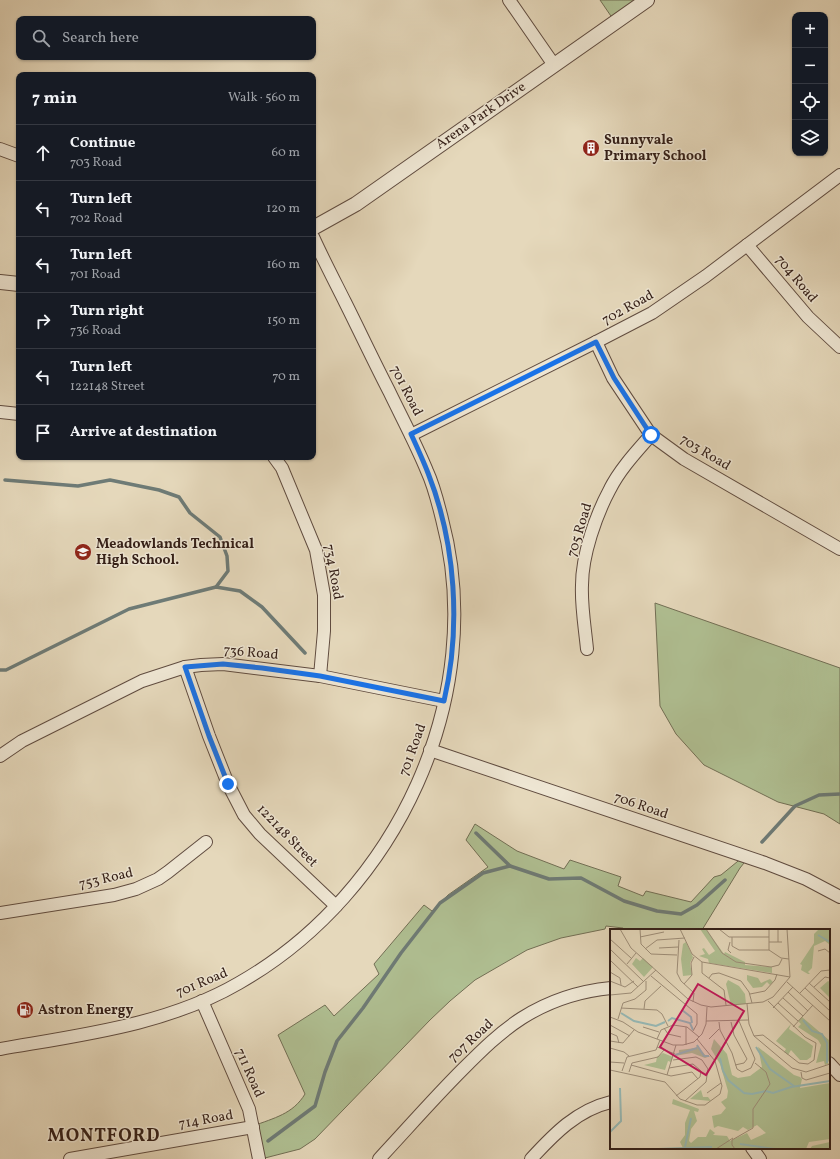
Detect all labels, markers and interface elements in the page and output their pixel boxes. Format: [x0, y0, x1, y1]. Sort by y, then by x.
map controls [792, 12, 828, 156]
button: + [792, 12, 828, 48]
search box [16, 16, 316, 60]
icon: search [30, 27, 52, 49]
text: Search here [62, 28, 139, 49]
button: − [792, 48, 828, 84]
street label: Arena Park Drive [432, 78, 530, 154]
button: locate [792, 84, 828, 120]
text: 7 min [32, 87, 77, 110]
text: Walk · 560 m [228, 89, 300, 107]
button: layers [792, 120, 828, 156]
place label: Sunnyvale Primary School [604, 131, 707, 166]
text: Continue [70, 133, 135, 154]
building icon: Sunnyvale Primary School [581, 138, 601, 158]
icon: ahead [32, 142, 54, 164]
text: 60 m [272, 144, 300, 162]
text: 703 Road [70, 154, 122, 172]
text: Turn left [70, 189, 132, 210]
icon: left [32, 198, 54, 220]
text: 120 m [266, 200, 300, 218]
text: 702 Road [70, 210, 123, 228]
text: Turn left [70, 245, 132, 266]
street label: 704 Road [770, 251, 822, 307]
icon: left [32, 254, 54, 276]
text: 160 m [266, 256, 300, 274]
text: 701 Road [70, 266, 121, 284]
street label: 702 Road [599, 286, 657, 330]
text: Turn right [70, 301, 144, 322]
icon: right [32, 310, 54, 332]
text: 150 m [267, 312, 300, 330]
text: 736 Road [70, 322, 121, 340]
text: Turn left [70, 357, 132, 378]
street label: 701 Road [385, 362, 427, 420]
icon: left [32, 366, 54, 388]
text: 70 m [272, 368, 300, 386]
text: 122148 Street [70, 378, 145, 396]
icon: arrive [32, 422, 54, 444]
text: Arrive at destination [70, 422, 217, 443]
route start [642, 426, 660, 444]
street label: 703 Road [676, 430, 734, 476]
street label: 705 Road [563, 501, 597, 559]
place label: Meadowlands Technical High School. [96, 535, 254, 570]
school or university icon: Meadowlands Technical High School. [73, 542, 93, 562]
street label: 734 Road [319, 543, 347, 601]
street label: 736 Road [223, 641, 279, 665]
street label: 701 Road [395, 721, 431, 779]
route end [219, 775, 237, 793]
street label: 706 Road [611, 788, 671, 824]
street label: 122148 Street [252, 800, 322, 872]
street label: 753 Road [77, 864, 135, 894]
inset map [610, 929, 830, 1149]
street label: 701 Road [173, 964, 231, 1002]
fuel station icon: Astron Energy [15, 1000, 35, 1020]
place label: Astron Energy [38, 1001, 133, 1020]
street label: 707 Road [444, 1015, 498, 1067]
street label: 711 Road [230, 1045, 268, 1101]
street label: 714 Road [177, 1106, 235, 1134]
district label: MONTFORD [48, 1124, 160, 1149]

